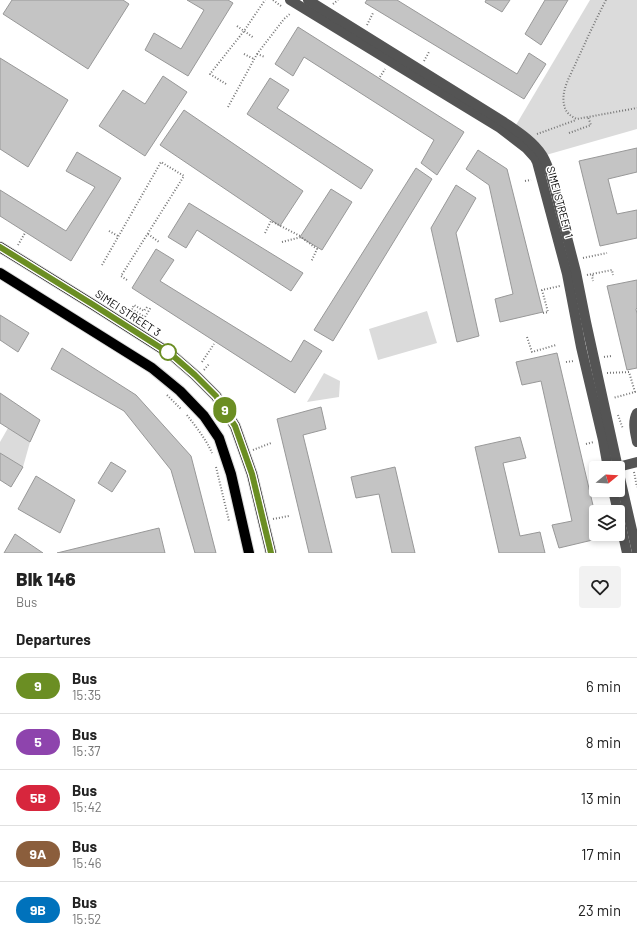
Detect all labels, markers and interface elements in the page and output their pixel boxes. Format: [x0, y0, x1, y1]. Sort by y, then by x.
street label: SIMEI STREET 1 [545, 165, 576, 239]
street label: SIMEI STREET 3 [93, 287, 163, 339]
unlabelled marker [159, 343, 177, 361]
line badge: 9 [212, 397, 238, 423]
text: 9 [221, 401, 229, 418]
north arrow [589, 461, 625, 497]
map controls [589, 461, 625, 541]
button: layers [589, 505, 625, 541]
button: heart [579, 566, 621, 608]
text: Blk 146 [16, 567, 76, 590]
text: Bus [16, 594, 37, 610]
text: Departures [16, 630, 91, 648]
text: Bus [72, 669, 97, 687]
text: 9 [34, 677, 42, 694]
text: 6 min [586, 677, 621, 695]
text: 15:35 [72, 687, 101, 703]
text: Bus [72, 725, 97, 743]
text: 5 [34, 733, 42, 750]
text: 8 min [586, 733, 621, 751]
text: 15:37 [72, 743, 100, 759]
text: Bus [72, 781, 97, 799]
text: 5B [30, 789, 46, 806]
text: 13 min [581, 789, 621, 807]
text: 15:42 [72, 799, 102, 815]
text: Bus [72, 837, 97, 855]
text: 9A [30, 845, 46, 862]
text: 17 min [581, 845, 621, 863]
text: 15:46 [72, 855, 102, 871]
text: Bus [72, 893, 97, 911]
text: 9B [30, 901, 46, 918]
text: 23 min [578, 901, 621, 919]
text: 15:52 [72, 911, 101, 927]

